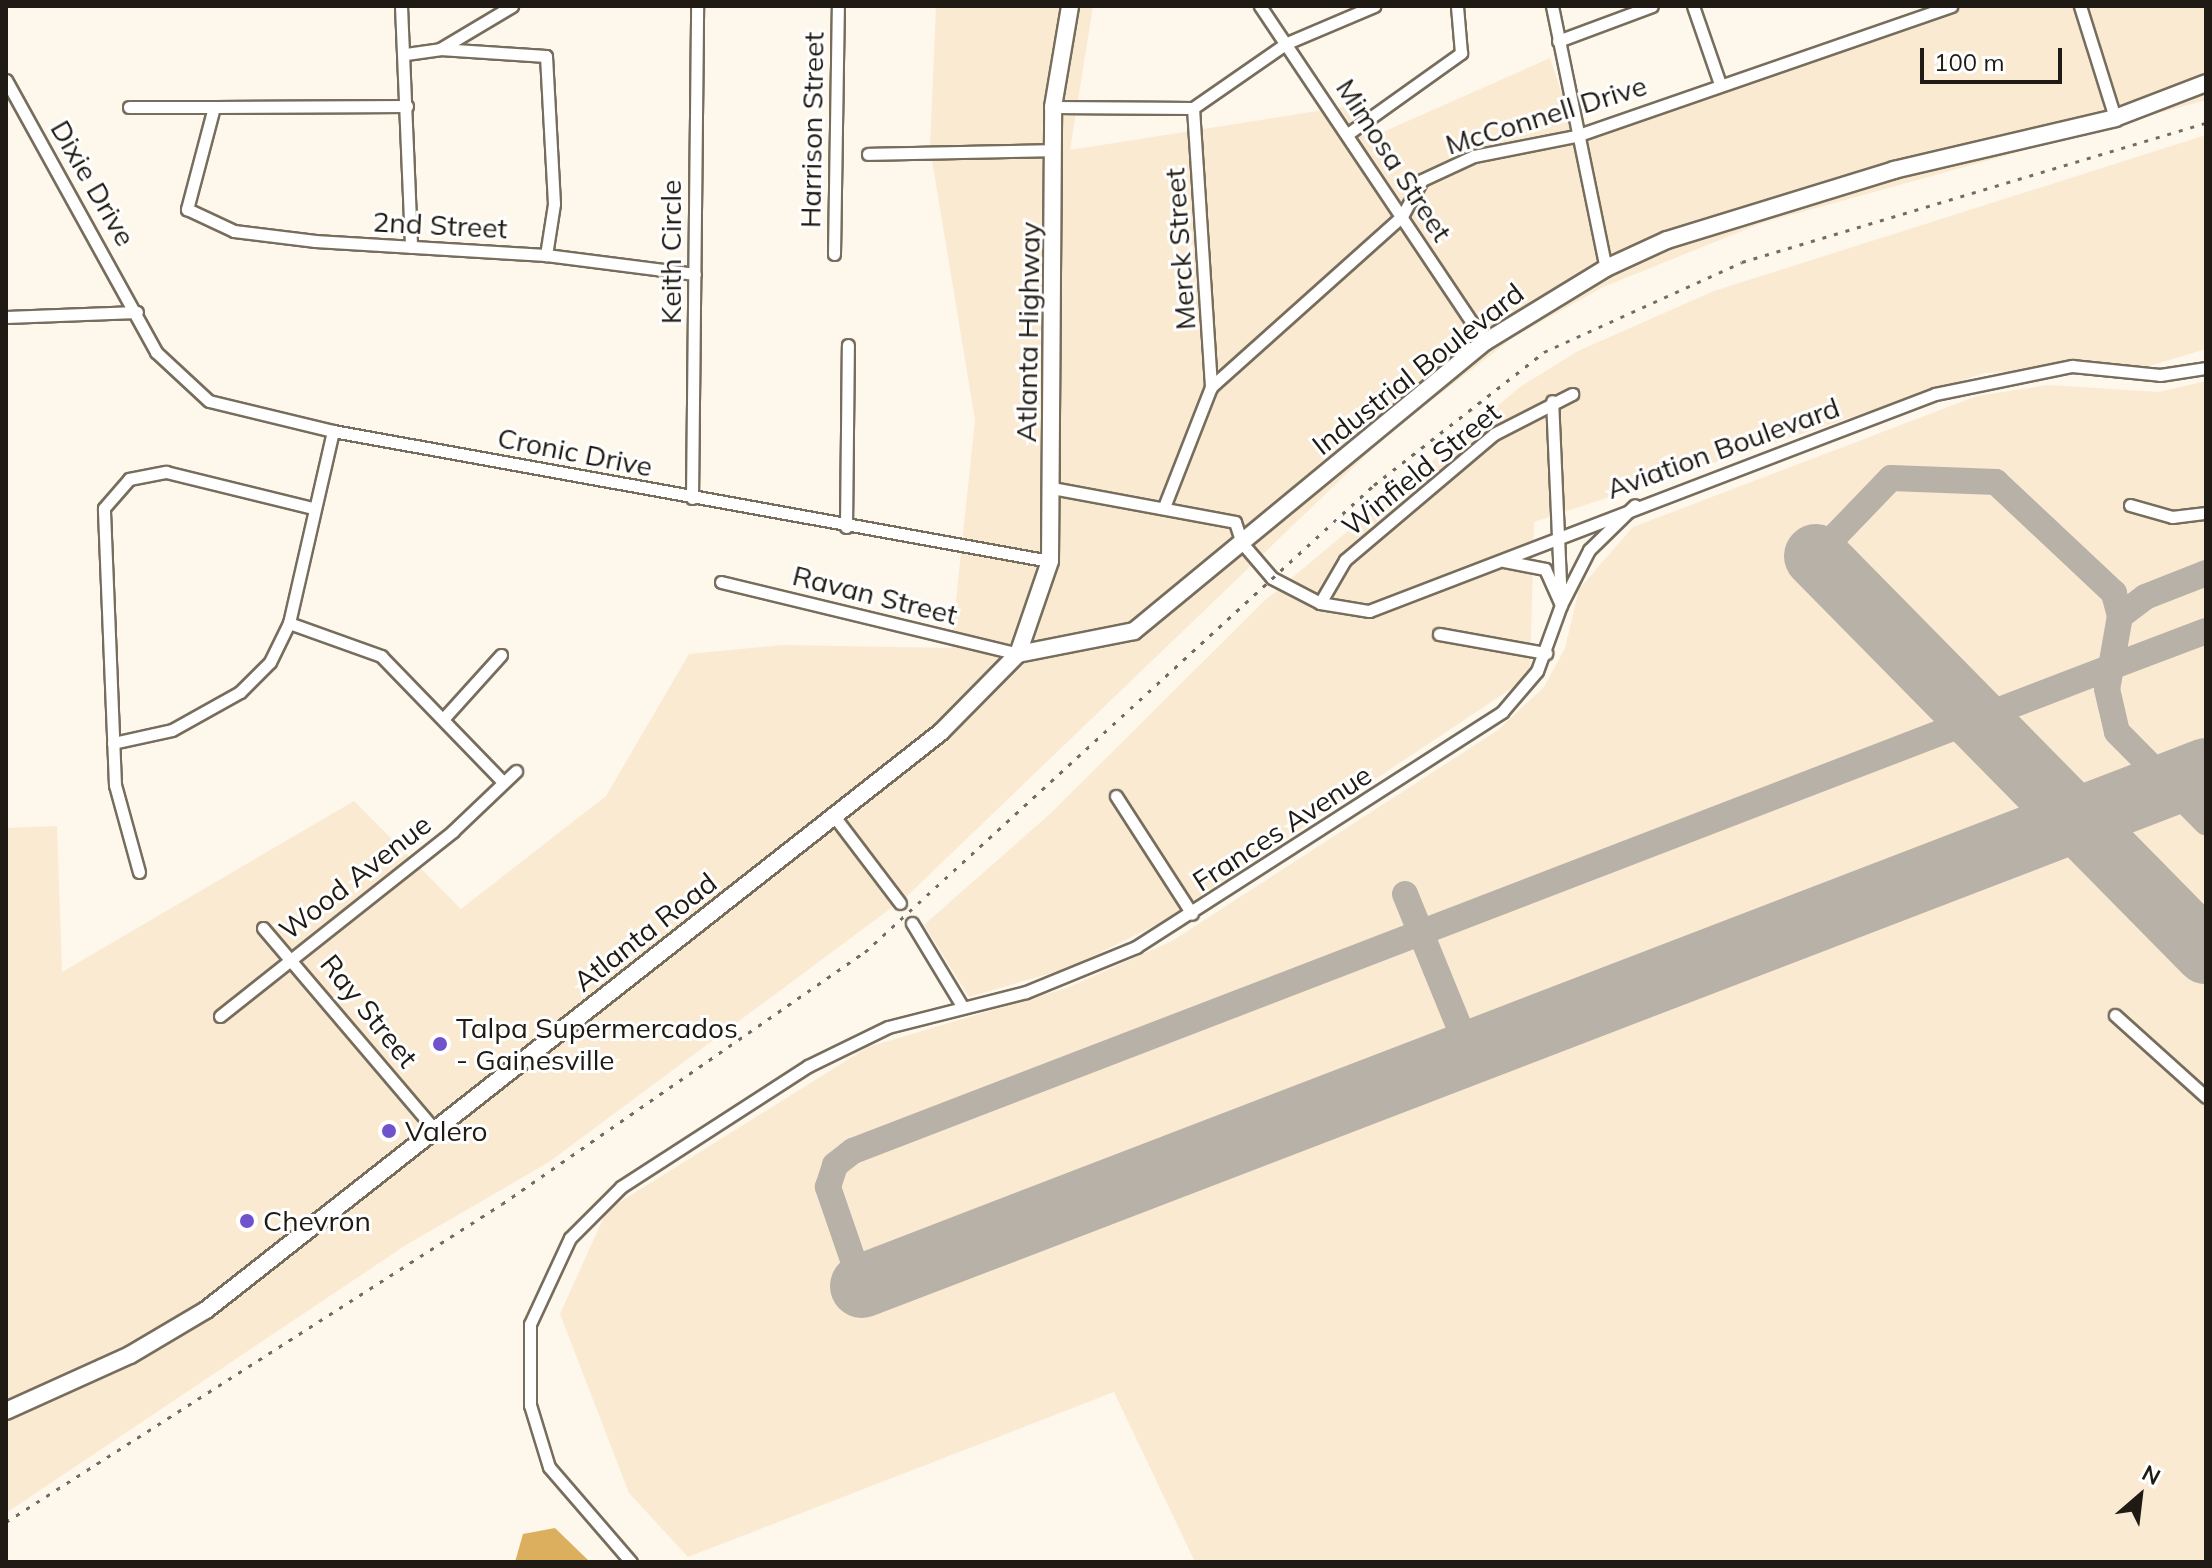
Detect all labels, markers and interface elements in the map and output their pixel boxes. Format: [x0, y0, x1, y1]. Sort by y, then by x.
street label: Harrison Street [793, 32, 831, 228]
scale bar [1924, 32, 2066, 82]
text: 100 m [1934, 47, 2005, 77]
street label: McConnell Drive [1441, 68, 1651, 162]
street label: Mimosa Street [1329, 73, 1459, 247]
street label: Dixie Drive [44, 114, 142, 252]
street label: Merck Street [1158, 167, 1202, 331]
street label: Keith Circle [654, 180, 688, 324]
street label: 2nd Street [372, 205, 508, 245]
street label: Atlanta Highway [1009, 221, 1047, 443]
street label: Industrial Boulevard [1306, 276, 1530, 462]
street label: Aviation Boulevard [1602, 390, 1844, 506]
street label: Winfield Street [1335, 395, 1507, 543]
street label: Cronic Drive [495, 421, 655, 483]
street label: Ravan Street [789, 558, 961, 632]
street label: Frances Avenue [1186, 758, 1378, 898]
street label: Wood Avenue [273, 807, 437, 947]
street label: Atlanta Road [567, 866, 723, 998]
street label: Ray Street [313, 948, 425, 1074]
place label: Talpa Supermercados - Gainesville [456, 1011, 738, 1077]
marker: Talpa Supermercados - Gainesville [431, 1035, 449, 1053]
place label: Valero [405, 1114, 488, 1148]
marker: Valero [380, 1122, 398, 1140]
place label: Chevron [263, 1204, 371, 1238]
marker: Chevron [238, 1212, 256, 1230]
north arrow [2100, 1456, 2180, 1536]
text: N [2137, 1459, 2165, 1491]

